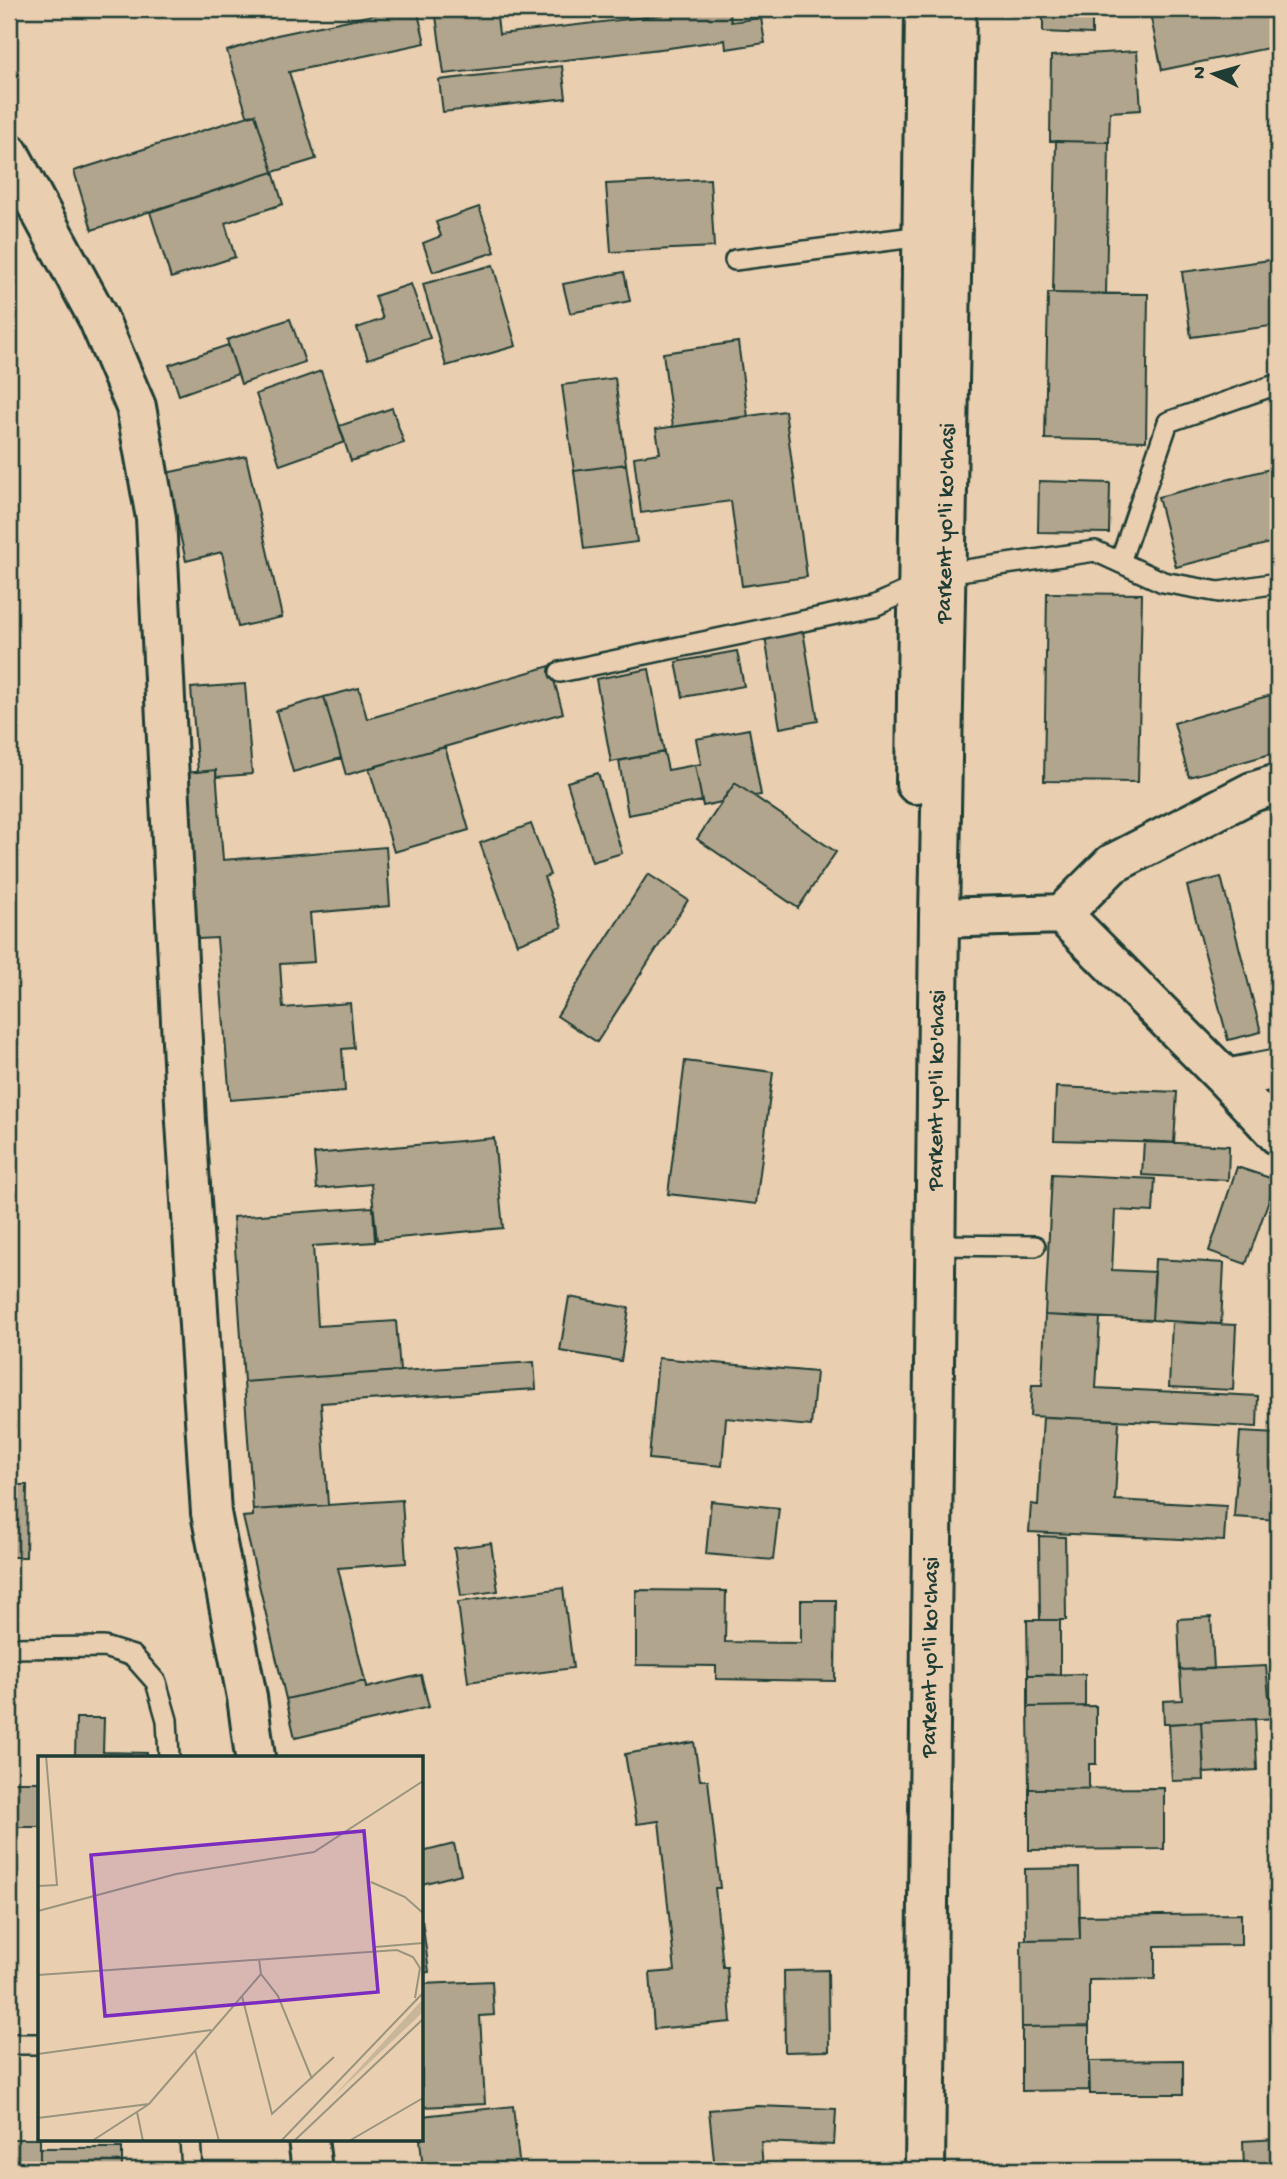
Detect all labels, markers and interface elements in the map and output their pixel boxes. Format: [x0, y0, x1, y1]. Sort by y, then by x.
north arrow [1178, 38, 1248, 108]
text: N [1189, 66, 1213, 80]
street label: Parkent yo'li ko'chasi [931, 423, 962, 625]
street label: Parkent yo'li ko'chasi [922, 990, 952, 1192]
street label: Parkent yo'li ko'chasi [916, 1557, 945, 1759]
inset map [38, 1756, 424, 2140]

